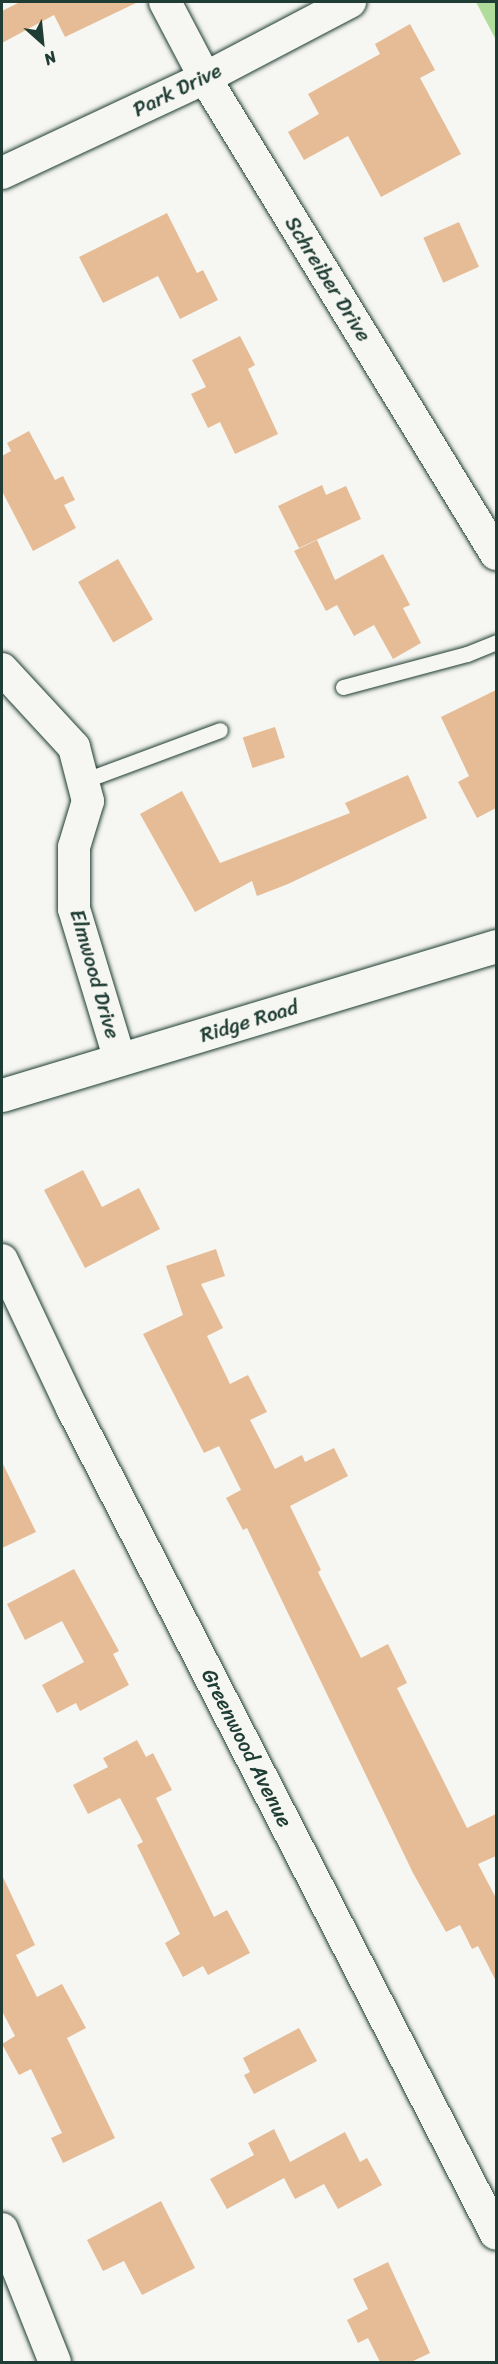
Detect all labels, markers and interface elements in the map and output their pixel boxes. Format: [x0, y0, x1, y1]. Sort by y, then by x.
north arrow [12, 12, 72, 72]
text: N [39, 43, 62, 74]
street label: Park Drive [128, 58, 226, 122]
street label: Schreiber Drive [279, 212, 377, 346]
street label: Elmwood Drive [64, 906, 126, 1042]
street label: Ridge Road [197, 994, 301, 1048]
street label: Greenwood Avenue [196, 1665, 298, 1831]

